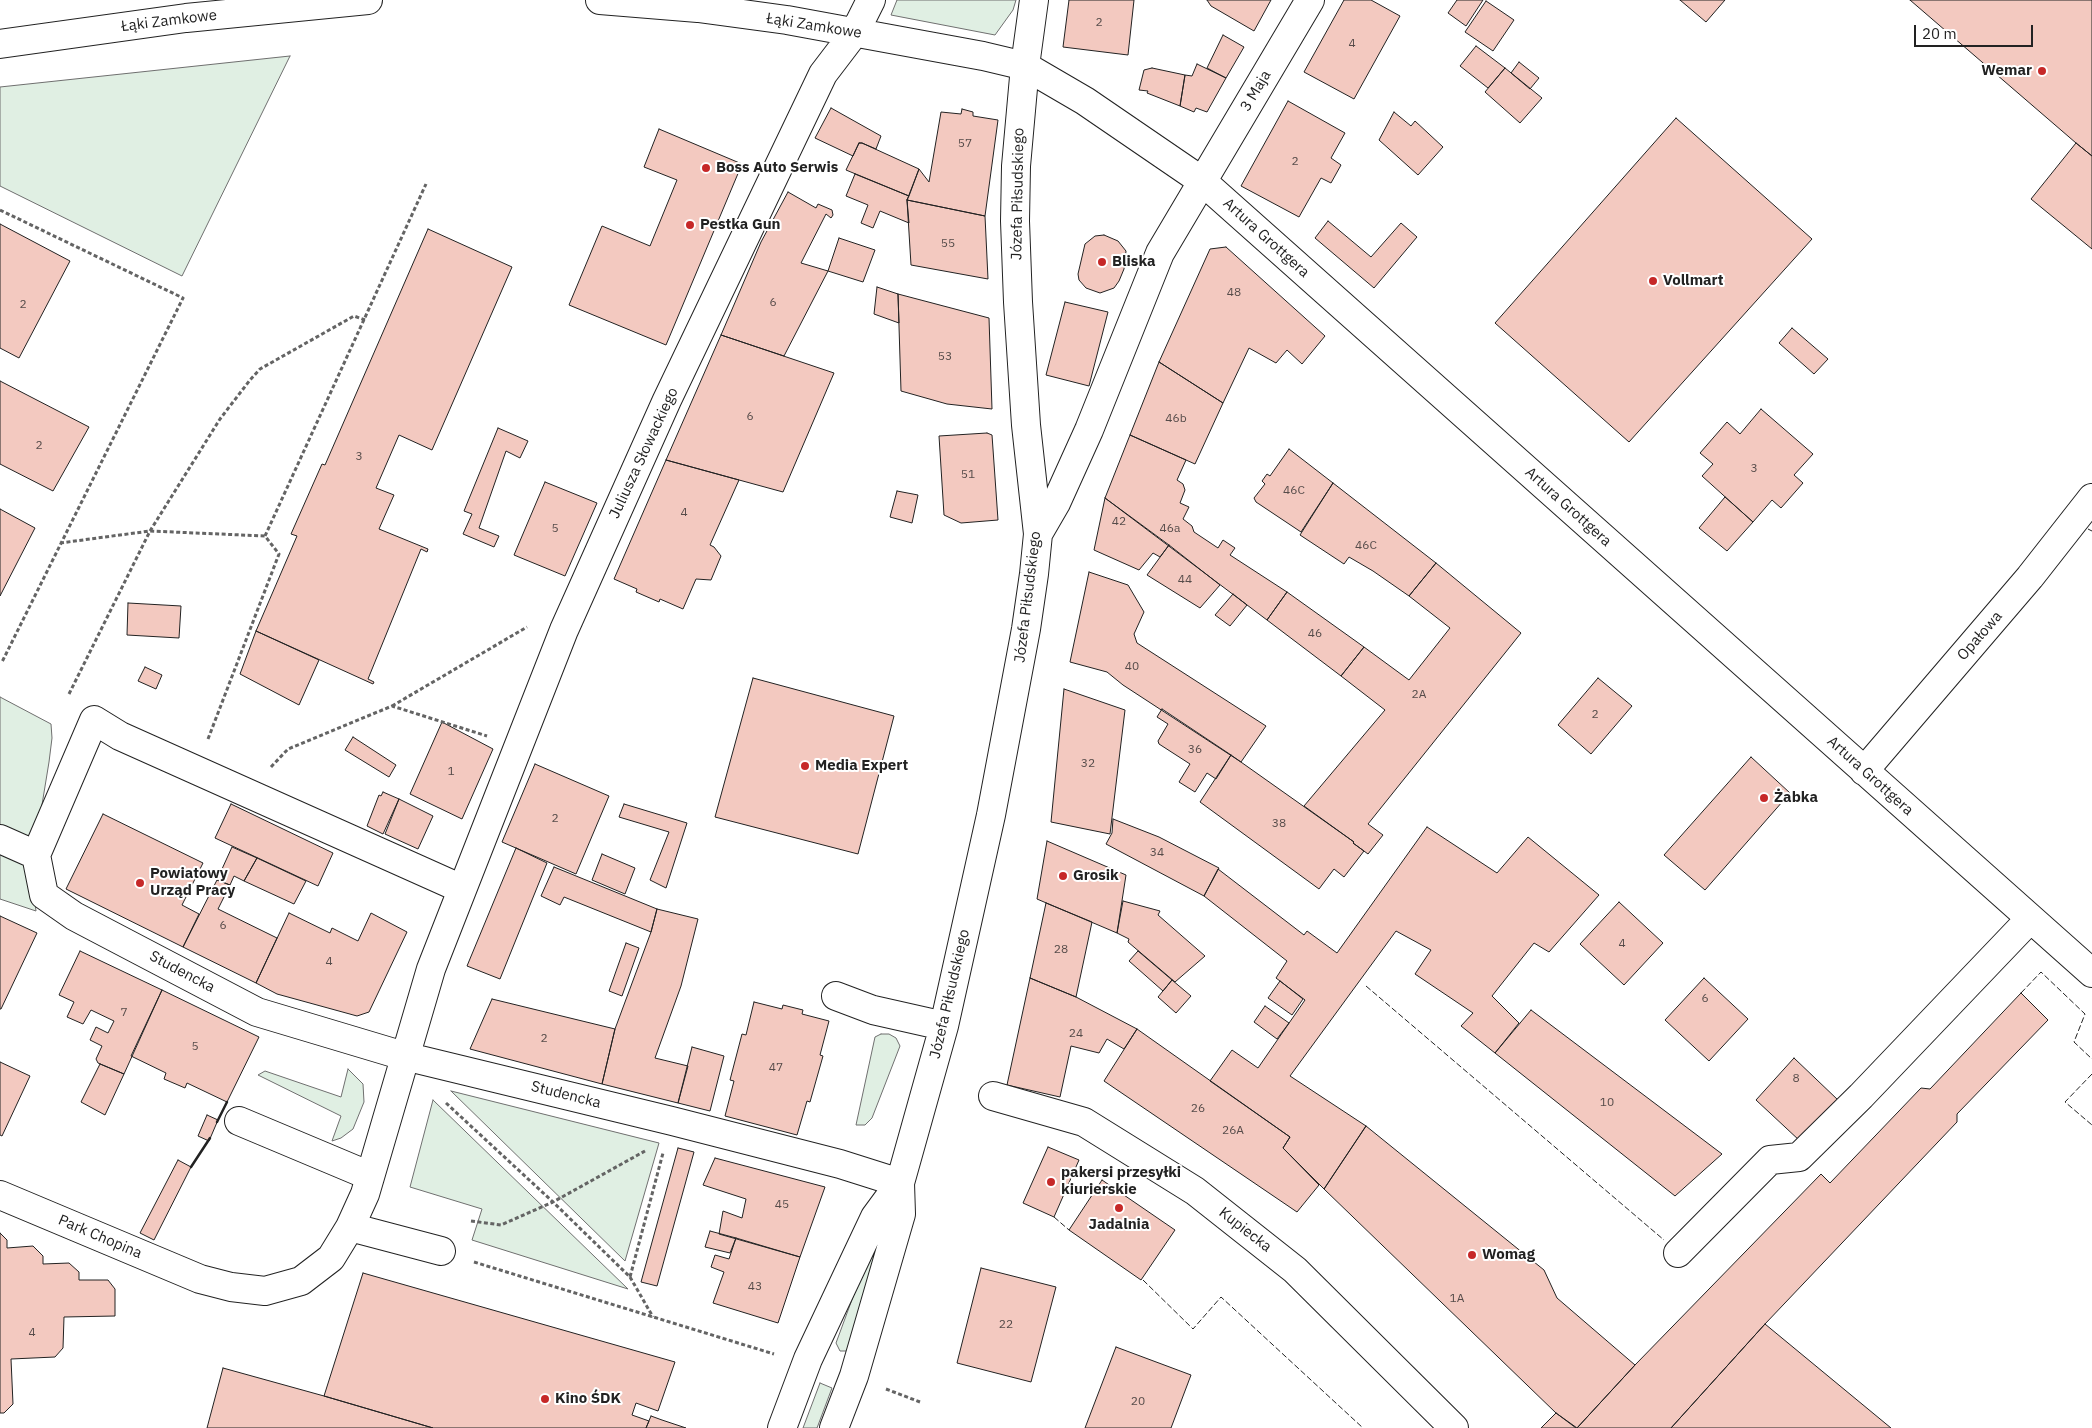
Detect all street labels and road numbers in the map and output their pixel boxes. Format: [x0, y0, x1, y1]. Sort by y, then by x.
street label: Łąki Zamkowe [120, 6, 218, 36]
street label: Łąki Zamkowe [765, 10, 863, 42]
street label: 3 Maja [1237, 67, 1275, 115]
street label: Józefa Piłsudskiego [1008, 128, 1028, 260]
street label: Artura Grottgera [1219, 195, 1313, 281]
street label: Juliusza Słowackiego [606, 385, 682, 521]
street label: Artura Grottgera [1521, 464, 1615, 550]
street label: Józefa Piłsudskiego [1011, 530, 1045, 664]
street label: Opałowa [1954, 608, 2006, 664]
street label: Artura Grottgera [1823, 733, 1917, 819]
street label: Józefa Piłsudskiego [926, 927, 974, 1061]
street label: Studencka [146, 947, 218, 997]
street label: Studencka [529, 1078, 603, 1112]
street label: Kupiecka [1215, 1204, 1275, 1256]
street label: Park Chopina [55, 1211, 145, 1263]

